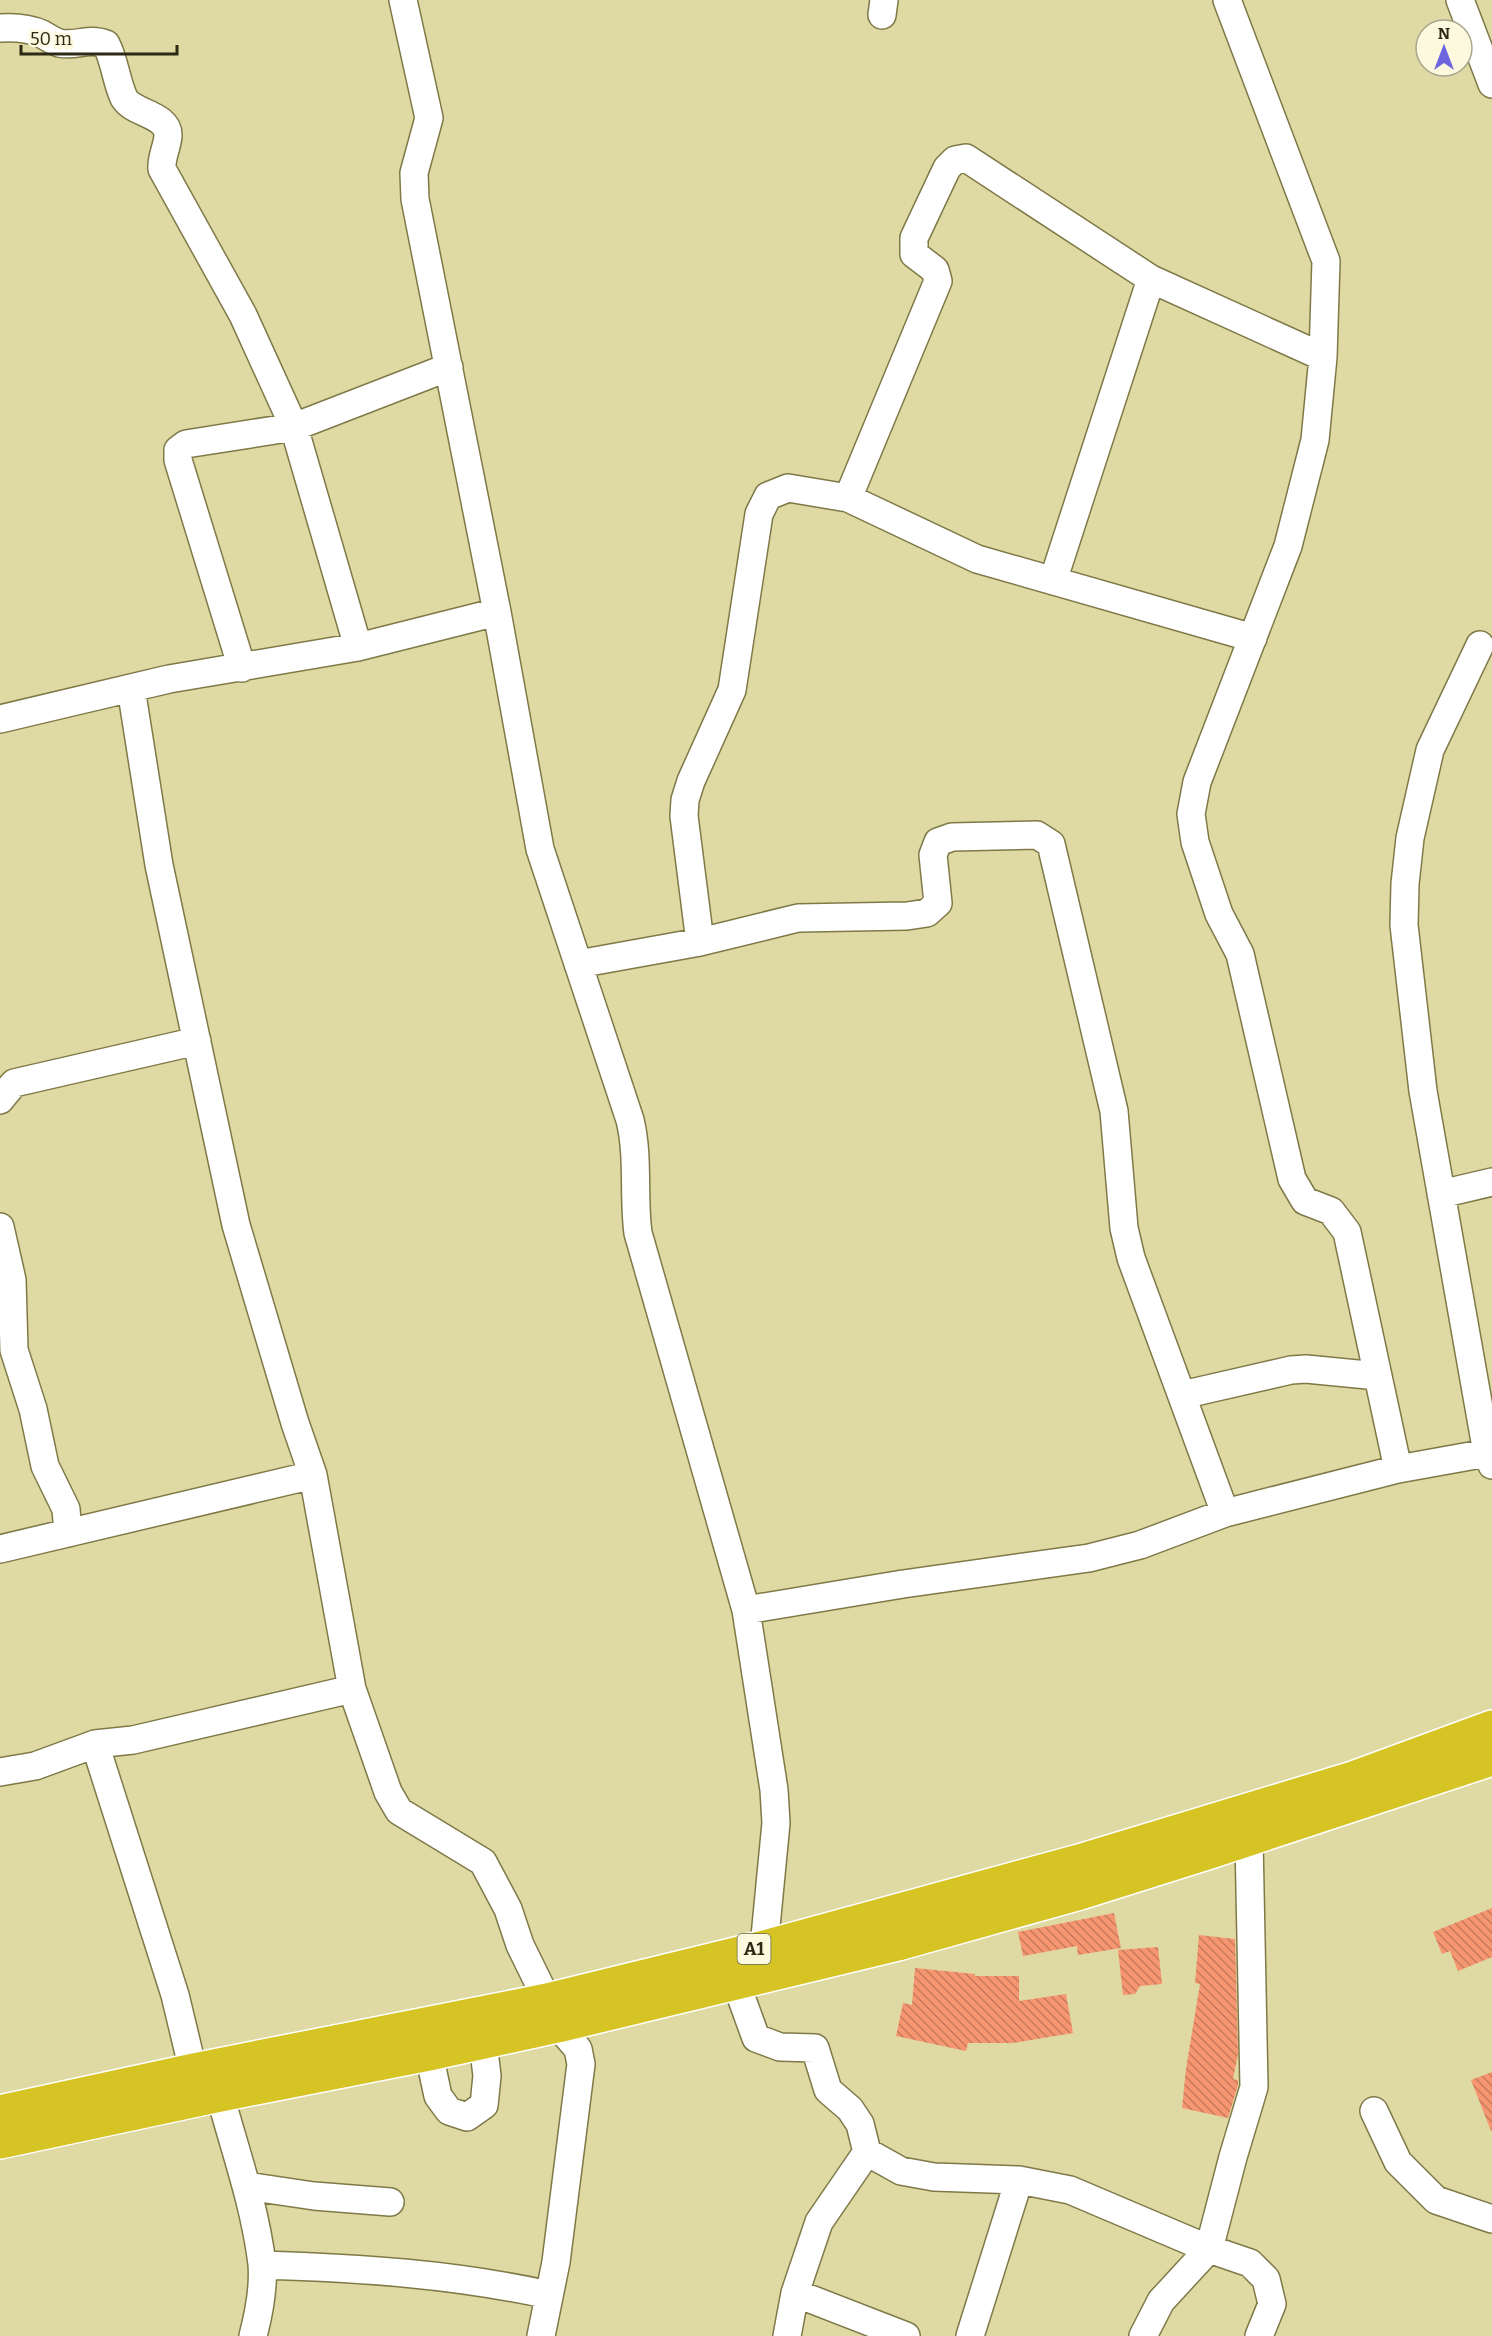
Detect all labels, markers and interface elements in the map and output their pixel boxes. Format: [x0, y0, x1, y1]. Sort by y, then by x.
scale bar [21, 18, 177, 56]
north arrow [1414, 18, 1474, 78]
text: N [1438, 24, 1450, 43]
text: 50 m [30, 28, 72, 50]
road number: A1 [738, 1934, 771, 1964]

